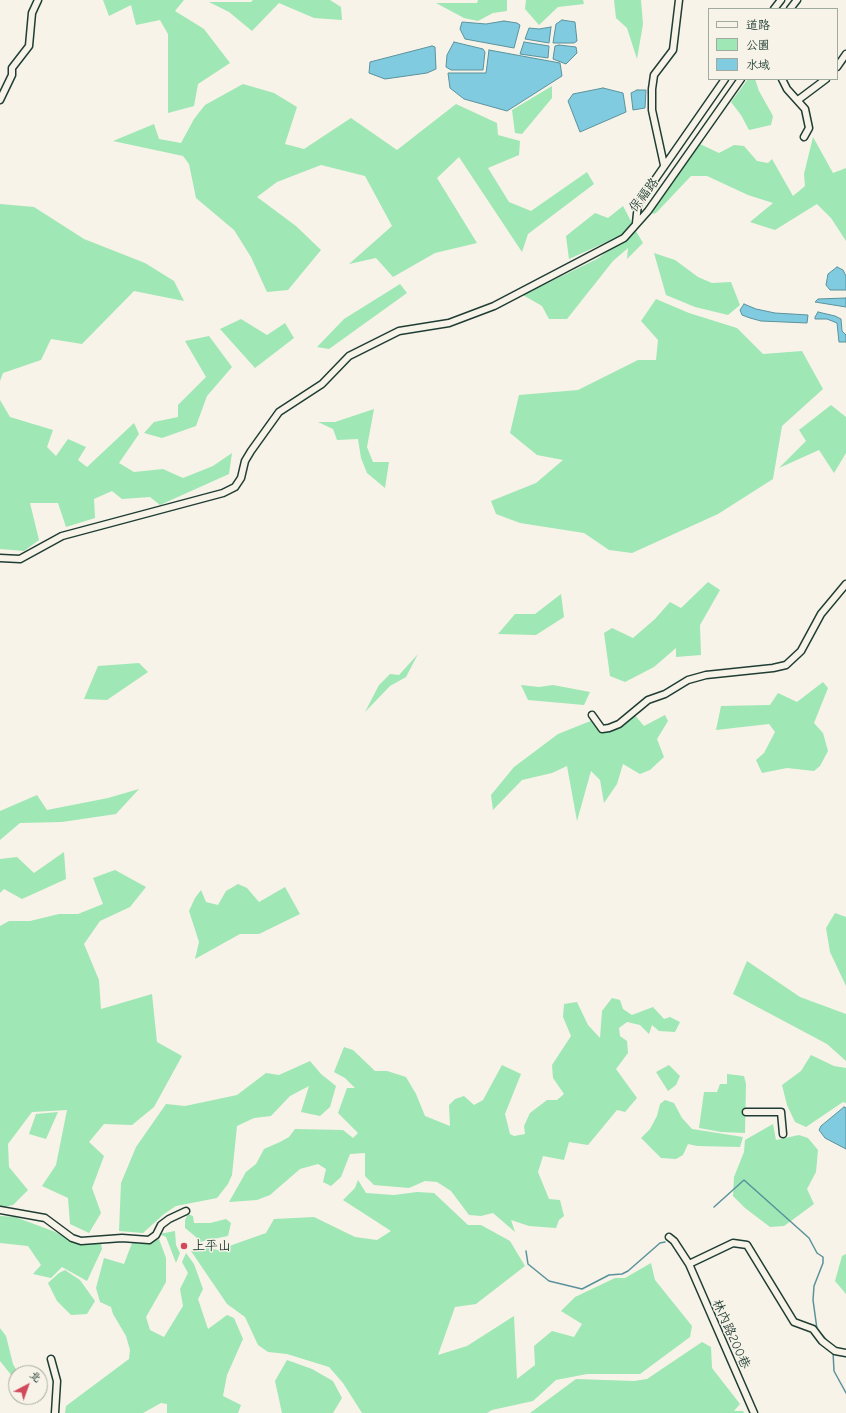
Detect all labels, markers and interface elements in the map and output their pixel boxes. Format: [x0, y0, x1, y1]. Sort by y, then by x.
legend [708, 8, 838, 80]
text: 道路 [746, 18, 770, 32]
text: 公園 [746, 38, 770, 52]
text: 水域 [746, 58, 770, 72]
street label: 保福路 [626, 175, 662, 215]
place label: 上平山 [192, 1238, 231, 1254]
marker: 上平山 [179, 1241, 189, 1251]
street label: 林內路200巷 [709, 1297, 753, 1371]
north arrow [8, 1365, 48, 1405]
text: 北 [27, 1368, 44, 1385]

